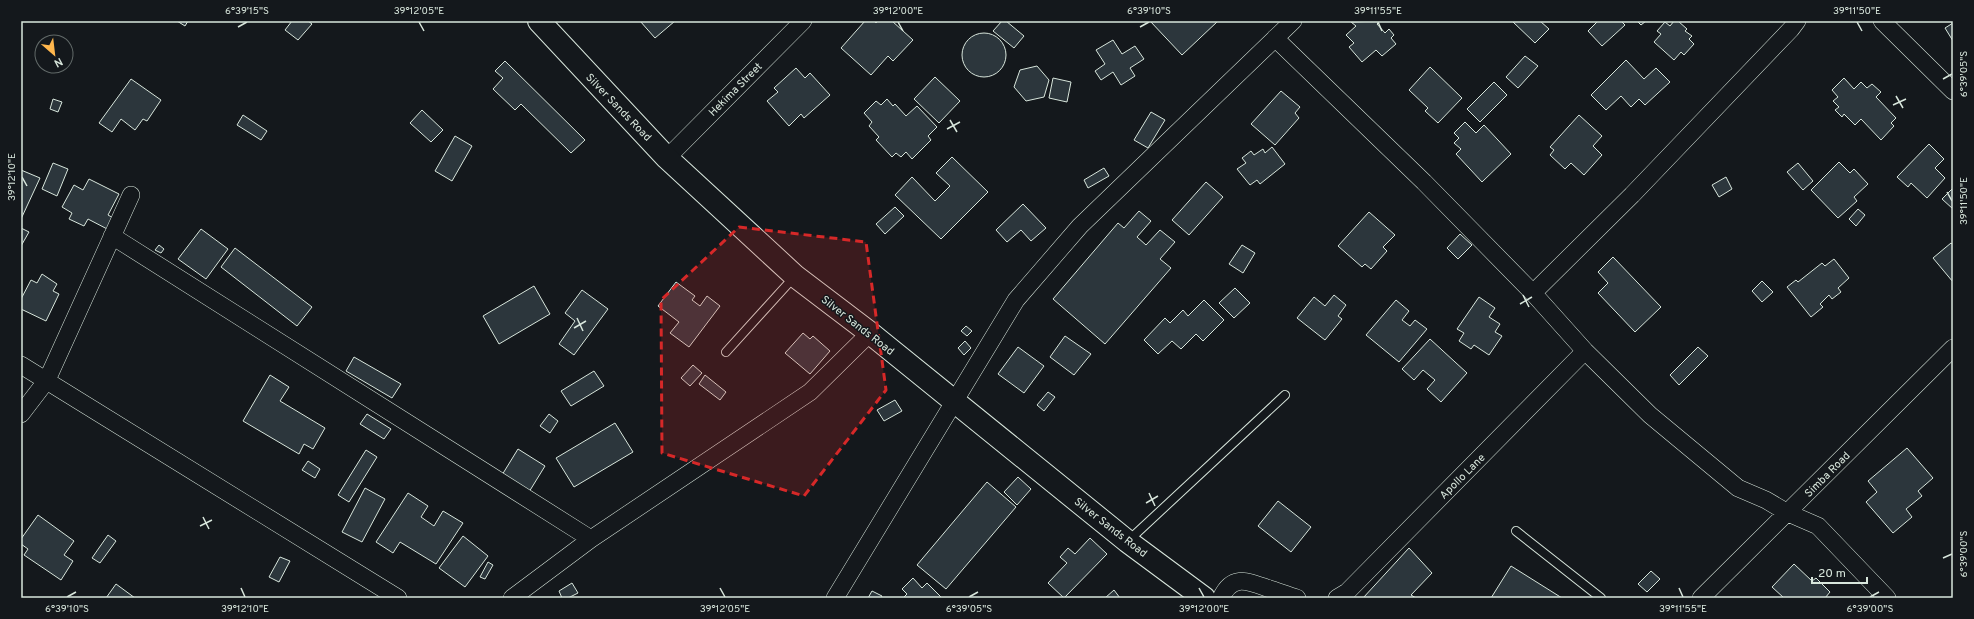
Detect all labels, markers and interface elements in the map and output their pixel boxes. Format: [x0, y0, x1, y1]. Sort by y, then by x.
text: 6°39'15"S [225, 5, 269, 18]
text: 39°12'05"E [394, 5, 444, 18]
text: 39°12'00"E [873, 5, 923, 18]
text: 6°39'10"S [1127, 5, 1171, 18]
text: 39°11'55"E [1354, 5, 1402, 18]
text: 39°11'50"E [1833, 5, 1881, 18]
north arrow [34, 34, 74, 74]
text: 6°39'05"S [1958, 51, 1971, 97]
text: N [51, 54, 65, 70]
street label: Hekima Street [706, 60, 766, 120]
street label: Silver Sands Road [582, 71, 654, 145]
text: 39°12'10"E [6, 153, 19, 201]
text: 39°11'50"E [1958, 177, 1971, 225]
street label: Silver Sands Road [818, 293, 897, 359]
street label: Simba Road [1802, 449, 1853, 500]
street label: Apollo Lane [1437, 451, 1489, 502]
street label: Silver Sands Road [1071, 495, 1150, 561]
text: 6°39'00"S [1958, 531, 1971, 577]
scale bar [1812, 559, 1867, 585]
text: 20 m [1818, 566, 1846, 582]
text: 6°39'10"S [45, 603, 89, 616]
text: 39°12'10"E [221, 603, 269, 616]
text: 39°12'05"E [700, 603, 750, 616]
text: 6°39'05"S [946, 603, 992, 616]
text: 39°12'00"E [1179, 603, 1229, 616]
text: 39°11'55"E [1659, 603, 1707, 616]
text: 6°39'00"S [1847, 603, 1893, 616]

